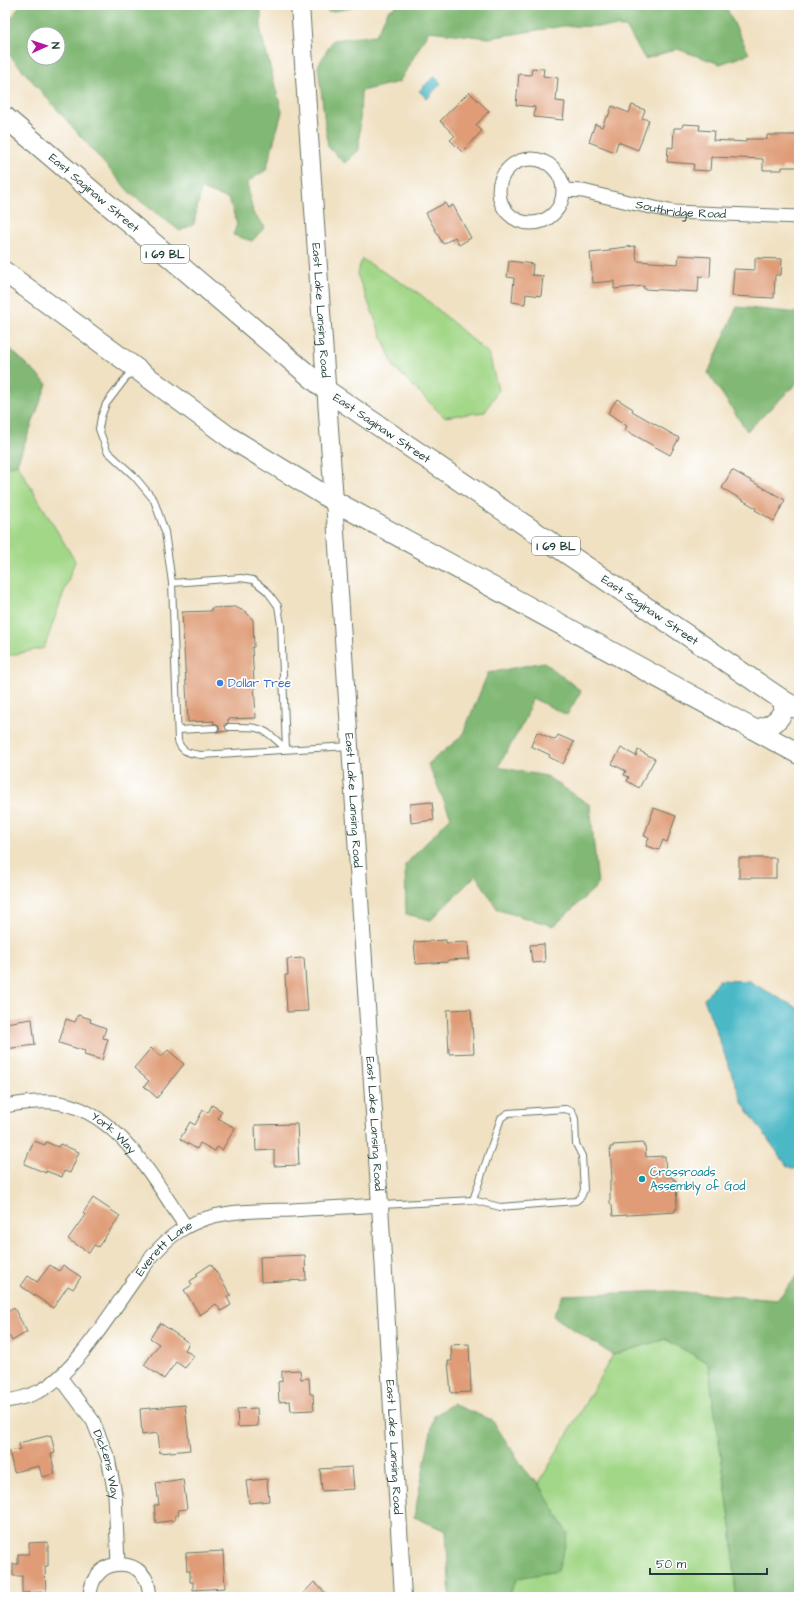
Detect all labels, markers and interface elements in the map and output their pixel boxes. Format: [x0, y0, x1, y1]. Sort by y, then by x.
north arrow [26, 26, 66, 66]
text: N [48, 42, 63, 49]
street label: East Saginaw Street [45, 150, 143, 237]
street label: Southridge Road [634, 196, 726, 223]
street label: East Lake Lansing Road [307, 242, 334, 378]
road number: I 69 BL [141, 245, 189, 263]
street label: East Saginaw Street [330, 389, 434, 468]
road number: I 69 BL [532, 537, 580, 555]
street label: East Saginaw Street [598, 571, 702, 650]
place label: Dollar Tree [228, 675, 291, 692]
marker: Dollar Tree [215, 678, 225, 688]
street label: East Lake Lansing Road [340, 733, 366, 868]
street label: East Lake Lansing Road [361, 1056, 387, 1192]
street label: York Way [88, 1108, 140, 1159]
place label: Crossroads Assembly of God [650, 1164, 745, 1196]
marker: Crossroads Assembly of God [637, 1174, 647, 1184]
street label: Everett Lane [132, 1217, 196, 1280]
street label: East Lake Lansing Road [381, 1379, 406, 1515]
street label: Dickens Way [88, 1427, 123, 1500]
scale bar [650, 1550, 767, 1576]
text: 50 m [656, 1556, 687, 1573]

